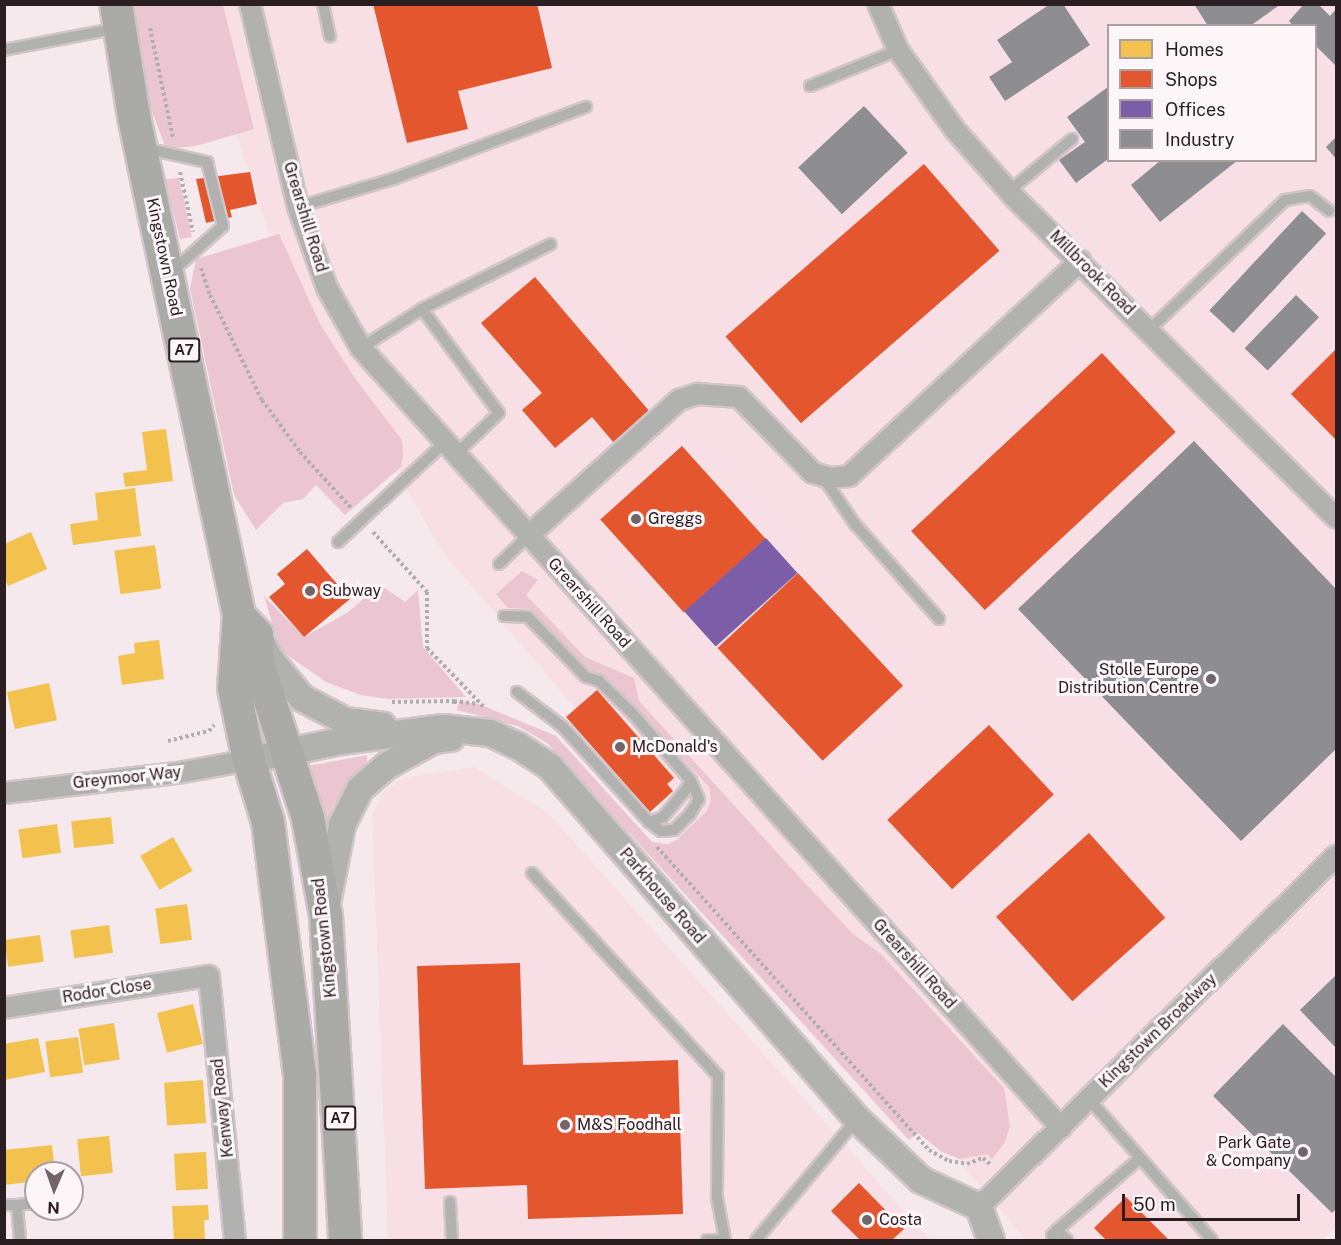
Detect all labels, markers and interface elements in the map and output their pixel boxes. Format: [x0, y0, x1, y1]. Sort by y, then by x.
legend [1107, 24, 1317, 162]
text: Homes [1165, 39, 1224, 60]
text: Shops [1165, 69, 1217, 90]
text: Offices [1165, 99, 1225, 120]
text: Industry [1165, 129, 1234, 150]
street label: Grearshill Road [279, 159, 331, 275]
street label: Kingstown Road [142, 196, 186, 318]
street label: Millbrook Road [1046, 227, 1138, 319]
road number: A7 [168, 338, 201, 362]
place label: Greggs [648, 509, 702, 529]
marker: Greggs [629, 512, 643, 526]
street label: Grearshill Road [544, 554, 634, 652]
place label: Subway [322, 581, 381, 601]
marker: Subway [303, 584, 317, 598]
place label: Stolle Europe Distribution Centre [1058, 660, 1199, 698]
marker: Stolle Europe Distribution Centre [1204, 672, 1218, 686]
place label: McDonald's [632, 737, 718, 757]
marker: McDonald's [613, 740, 627, 754]
street label: Greymoor Way [72, 763, 182, 793]
street label: Parkhouse Road [615, 844, 709, 948]
street label: Kingstown Road [309, 877, 341, 999]
street label: Grearshill Road [869, 915, 959, 1013]
street label: Kingstown Broadway [1095, 970, 1221, 1092]
street label: Rodor Close [61, 974, 153, 1008]
street label: Kenway Road [208, 1057, 238, 1159]
road number: A7 [324, 1106, 356, 1130]
place label: M&S Foodhall [577, 1115, 682, 1135]
marker: M&S Foodhall [558, 1118, 572, 1132]
place label: Park Gate & Company [1206, 1133, 1291, 1171]
marker: Park Gate & Company [1296, 1145, 1310, 1159]
north arrow [24, 1161, 84, 1221]
scale bar [1125, 1182, 1304, 1220]
text: 50 m [1133, 1194, 1176, 1215]
text: N [47, 1198, 60, 1217]
place label: Costa [879, 1210, 922, 1230]
marker: Costa [860, 1213, 874, 1227]

